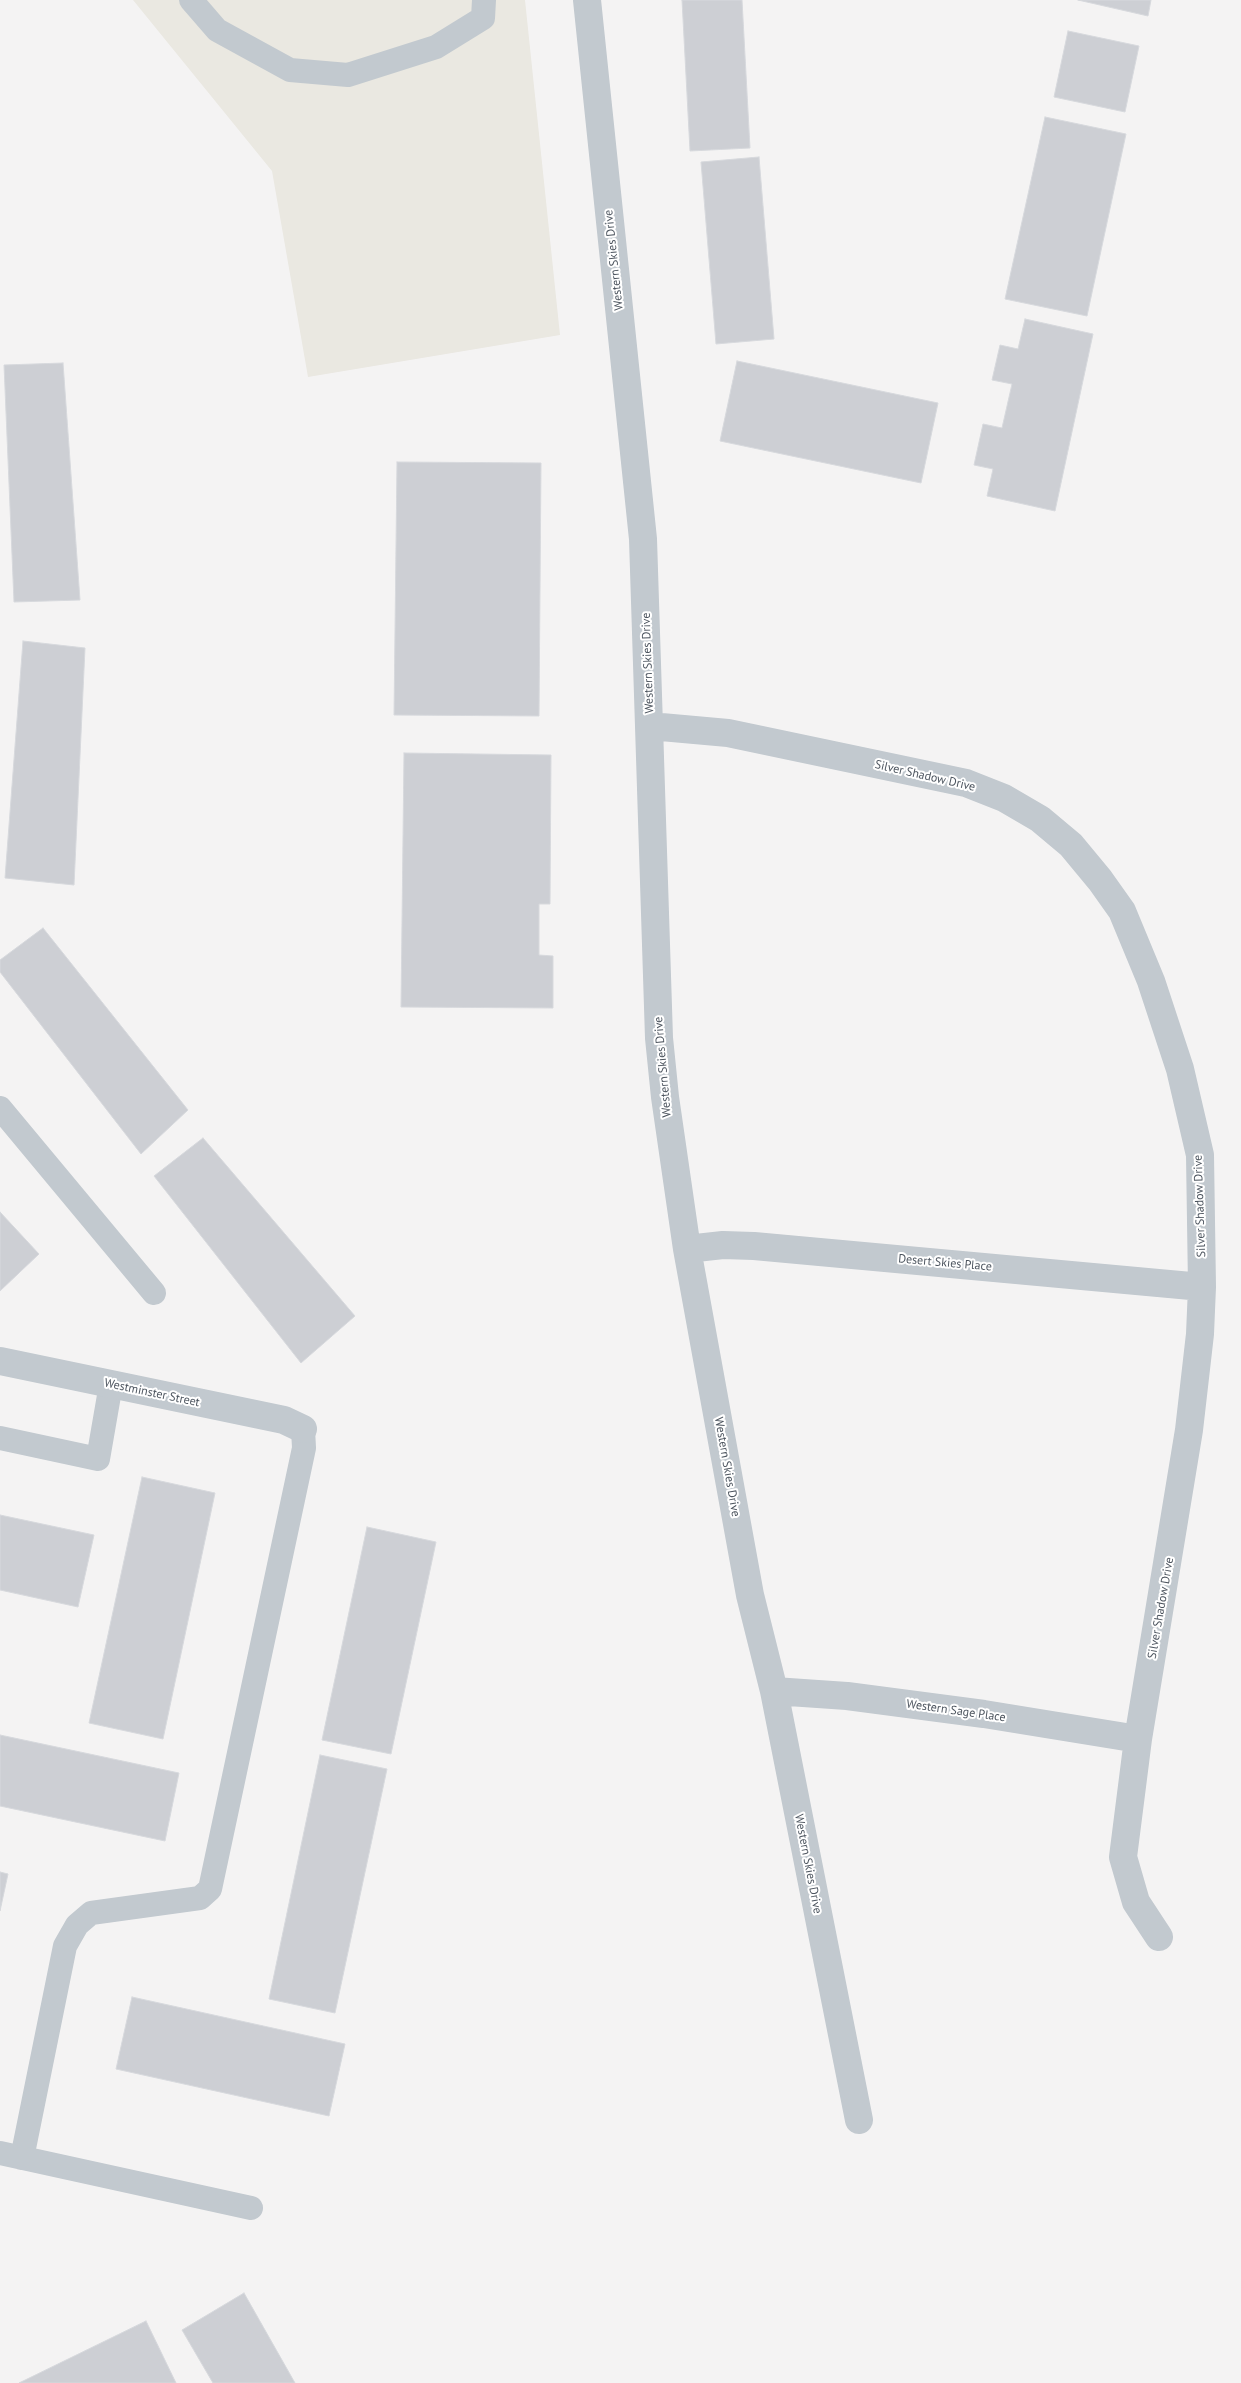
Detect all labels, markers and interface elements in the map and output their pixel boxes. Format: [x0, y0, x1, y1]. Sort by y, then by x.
street label: Western Skies Drive [602, 209, 626, 311]
street label: Western Skies Drive [639, 612, 657, 714]
street label: Silver Shadow Drive [873, 757, 977, 795]
street label: Western Skies Drive [651, 1016, 675, 1118]
street label: Silver Shadow Drive [1191, 1154, 1209, 1258]
street label: Desert Skies Place [898, 1252, 992, 1274]
street label: Westminster Street [103, 1376, 201, 1410]
street label: Western Skies Drive [711, 1416, 743, 1518]
street label: Silver Shadow Drive [1145, 1556, 1177, 1660]
street label: Western Sage Place [906, 1697, 1006, 1725]
street label: Western Skies Drive [791, 1813, 825, 1915]

